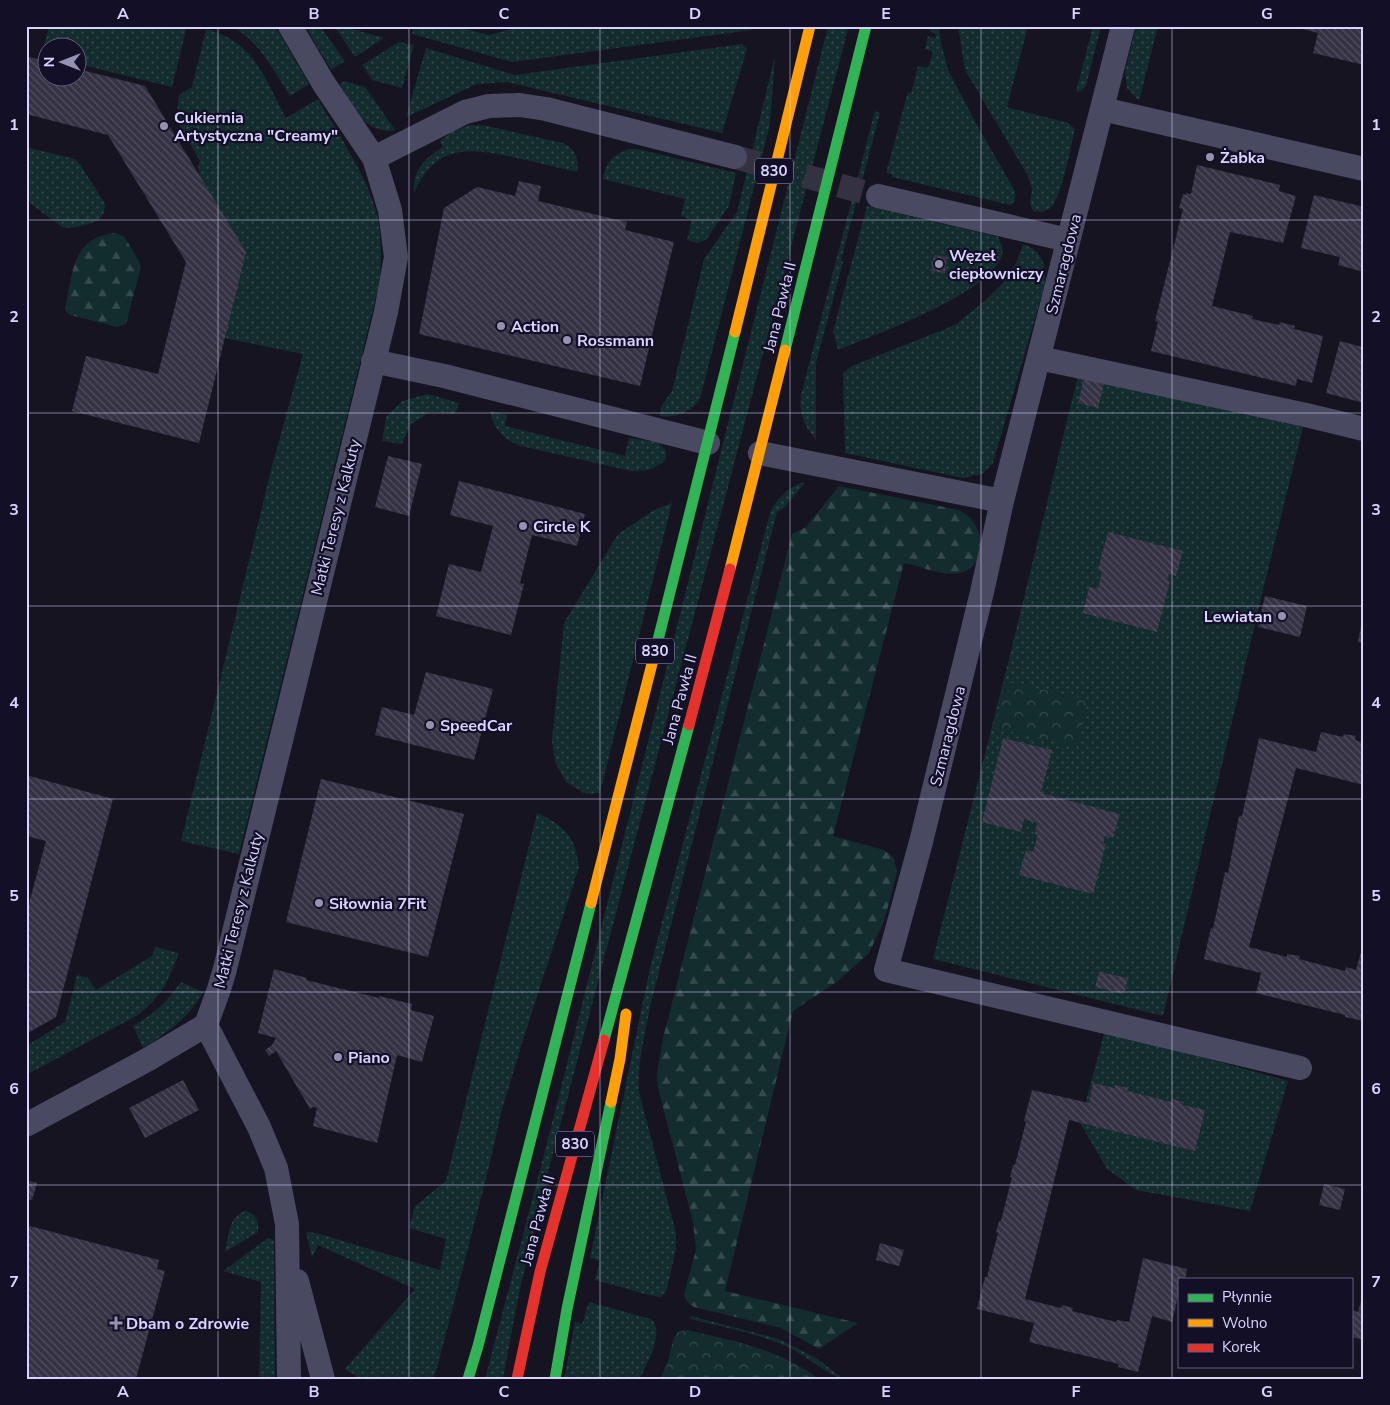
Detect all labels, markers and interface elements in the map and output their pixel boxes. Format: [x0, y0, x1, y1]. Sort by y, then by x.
text: A [117, 3, 129, 25]
text: B [308, 3, 320, 25]
text: C [499, 3, 510, 25]
text: D [689, 3, 701, 25]
text: E [881, 3, 891, 25]
text: F [1072, 3, 1081, 25]
text: G [1261, 3, 1273, 25]
north arrow [38, 38, 88, 88]
text: N [40, 57, 59, 67]
place label: Cukiernia Artystyczna "Creamy" [174, 107, 338, 147]
text: 1 [9, 114, 19, 136]
text: 1 [1371, 114, 1381, 136]
marker: Cukiernia Artystyczna "Creamy" [158, 120, 170, 132]
place label: Żabka [1220, 147, 1265, 169]
marker: Żabka [1204, 151, 1216, 163]
road number: 830 [755, 158, 793, 184]
street label: Szmaragdowa [1041, 212, 1087, 317]
place label: Węzeł ciepłowniczy [949, 245, 1044, 285]
marker: Węzeł ciepłowniczy [933, 258, 945, 270]
street label: Jana Pawła II [758, 260, 802, 356]
text: 2 [9, 306, 19, 328]
text: 2 [1371, 306, 1381, 328]
place label: Action [511, 316, 559, 338]
marker: Action [495, 320, 507, 332]
place label: Rossmann [577, 330, 654, 352]
marker: Rossmann [561, 334, 573, 346]
street label: Matki Teresy z Kalkuty [306, 436, 366, 598]
text: 3 [9, 499, 19, 521]
text: 3 [1371, 499, 1381, 521]
place label: Circle K [533, 516, 592, 538]
marker: Circle K [517, 520, 529, 532]
place label: Lewiatan [1204, 606, 1272, 628]
marker: Lewiatan [1276, 610, 1288, 622]
road number: 830 [636, 638, 674, 664]
street label: Jana Pawła II [657, 652, 703, 748]
street label: Szmaragdowa [925, 684, 971, 789]
text: 4 [9, 692, 19, 714]
text: 4 [1371, 692, 1381, 714]
place label: SpeedCar [440, 715, 513, 737]
marker: SpeedCar [424, 719, 436, 731]
street label: Matki Teresy z Kalkuty [209, 829, 269, 991]
text: 5 [9, 885, 19, 907]
text: 5 [1371, 885, 1381, 907]
place label: Siłownia 7Fit [329, 893, 427, 915]
marker: Siłownia 7Fit [313, 897, 325, 909]
place label: Piano [348, 1047, 390, 1069]
marker: Piano [332, 1051, 344, 1063]
text: 6 [9, 1078, 19, 1100]
text: 6 [1371, 1078, 1381, 1100]
road number: 830 [556, 1132, 594, 1156]
street label: Jana Pawła II [515, 1173, 561, 1269]
text: 7 [9, 1271, 19, 1293]
text: 7 [1371, 1271, 1381, 1293]
legend [1178, 1278, 1352, 1368]
text: Płynnie [1222, 1287, 1272, 1307]
place label: Dbam o Zdrowie [126, 1313, 249, 1335]
text: Wolno [1222, 1313, 1267, 1333]
marker: Dbam o Zdrowie [110, 1317, 122, 1329]
text: Korek [1222, 1337, 1261, 1357]
text: A [117, 1381, 129, 1403]
text: B [308, 1381, 320, 1403]
text: C [499, 1381, 510, 1403]
text: D [689, 1381, 701, 1403]
text: E [881, 1381, 891, 1403]
text: F [1072, 1381, 1081, 1403]
text: G [1261, 1381, 1273, 1403]

